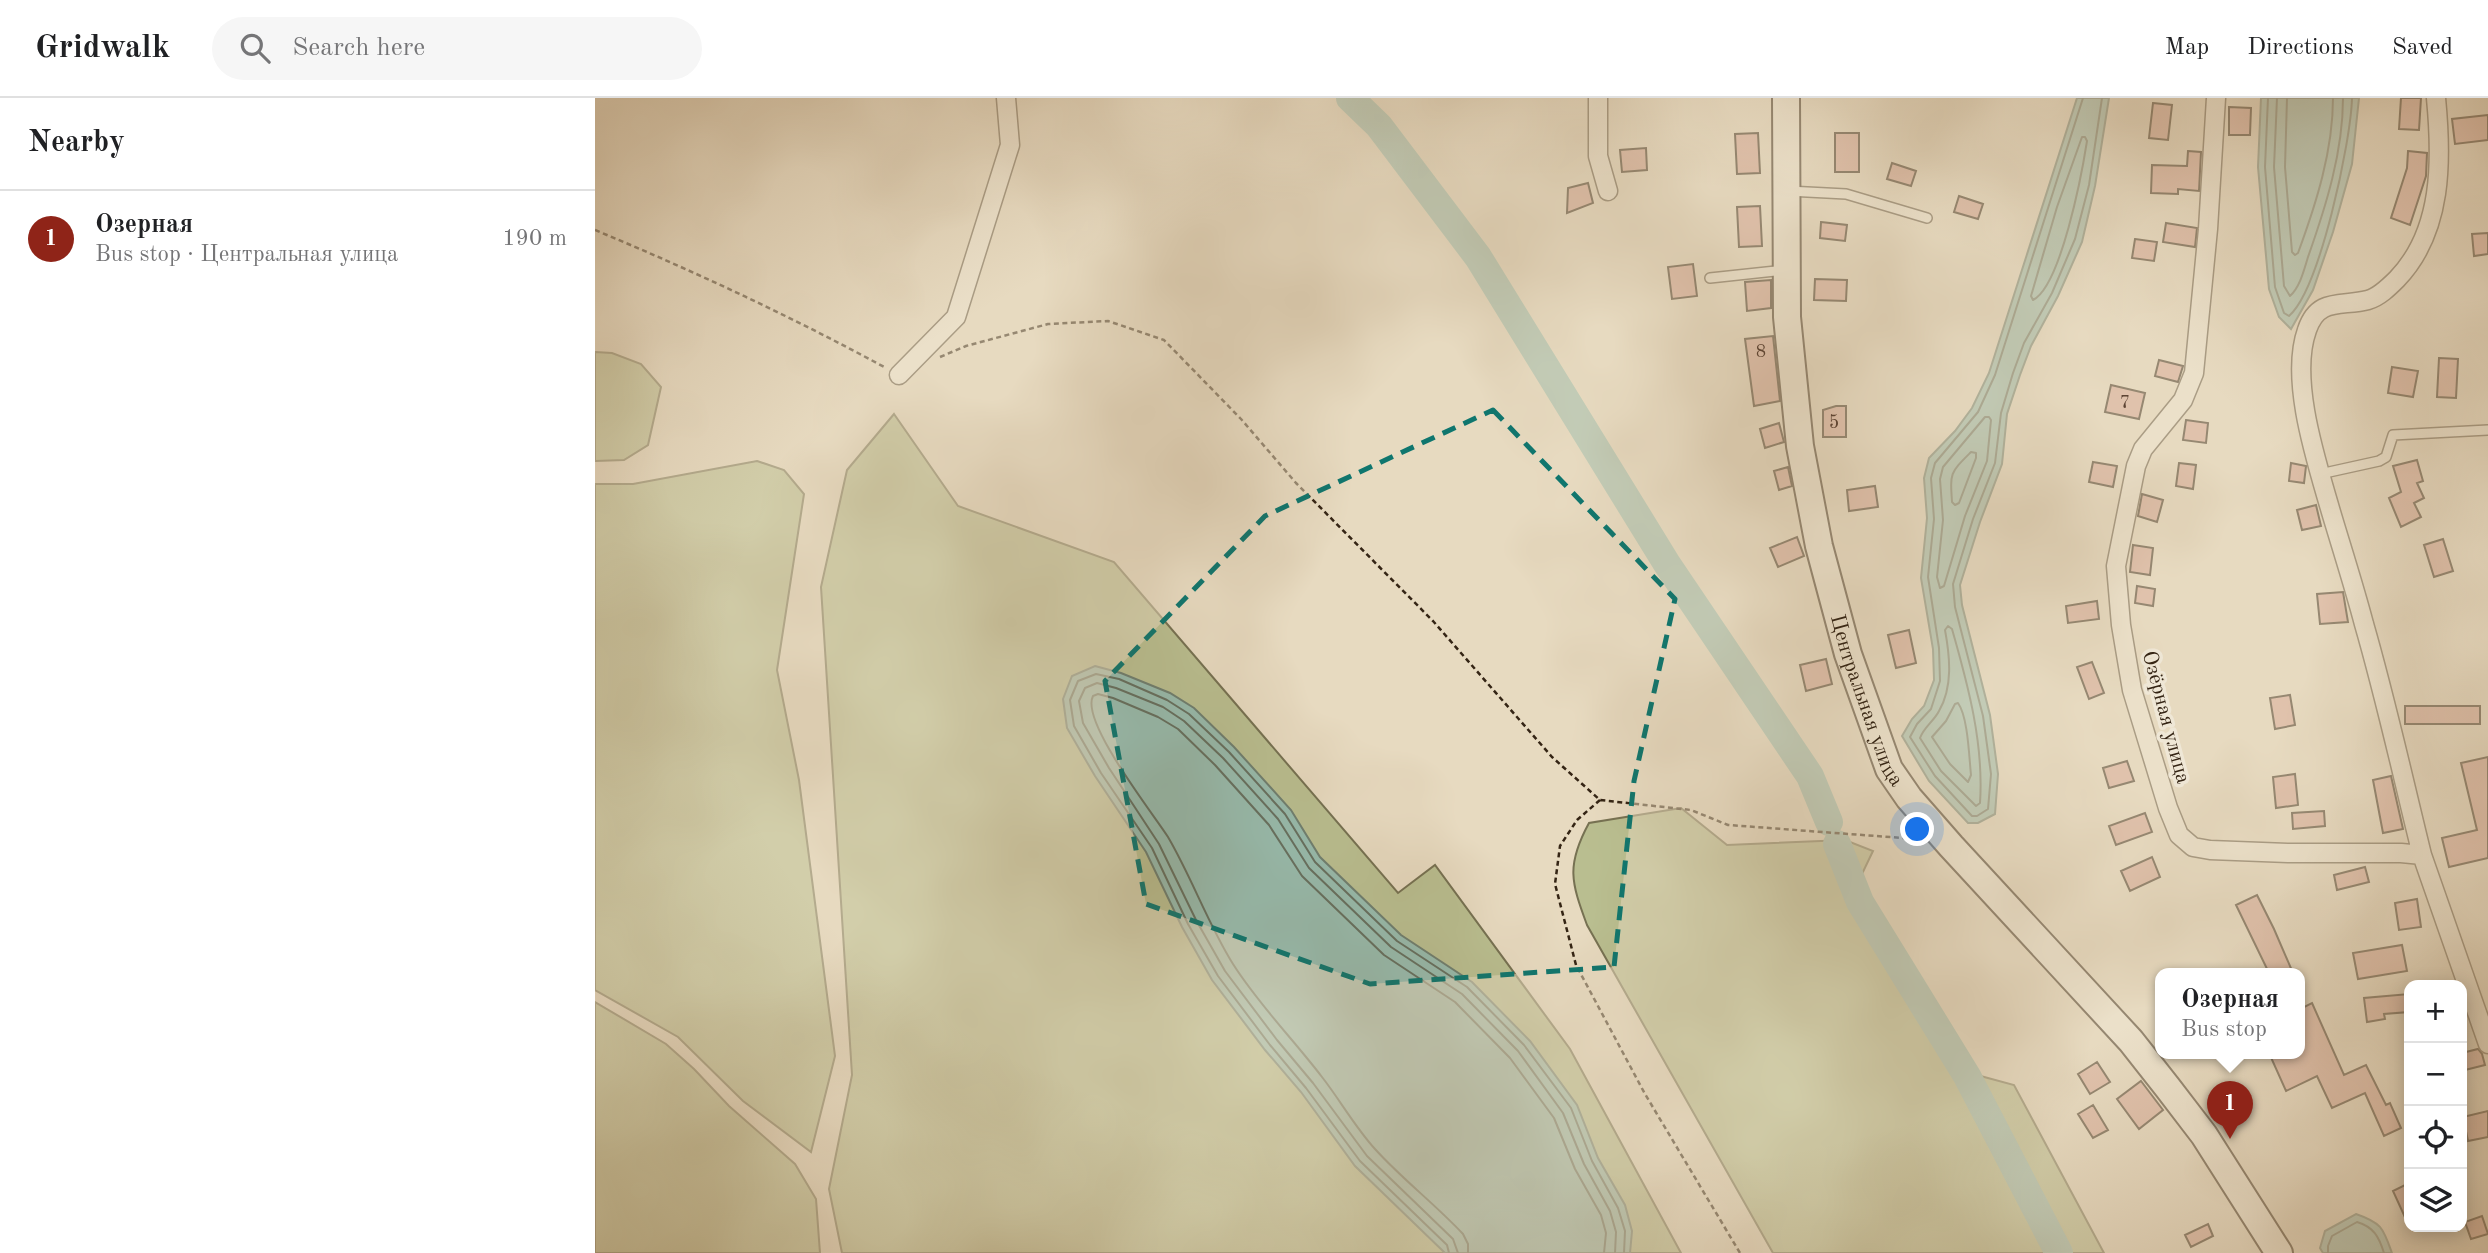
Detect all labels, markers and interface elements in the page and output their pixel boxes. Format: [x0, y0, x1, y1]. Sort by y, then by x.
search box [212, 17, 702, 80]
icon: search [236, 29, 274, 67]
text: Gridwalk [35, 32, 170, 65]
text: Search here [292, 35, 425, 61]
text: Map [2165, 36, 2209, 60]
text: Directions [2247, 36, 2354, 60]
text: Saved [2392, 36, 2453, 60]
text: Nearby [28, 128, 125, 158]
text: Озерная [95, 212, 193, 238]
text: 1 [44, 227, 58, 250]
text: 190 m [502, 227, 567, 250]
text: Bus stop · Центральная улица [95, 243, 398, 266]
house number: 8 [1756, 343, 1766, 361]
house number: 7 [2120, 394, 2130, 412]
house number: 5 [1829, 414, 1839, 432]
street label: Центральная улица [1826, 612, 1907, 791]
street label: Озёрная улица [2138, 649, 2193, 786]
your location [1900, 812, 1934, 846]
popup [2155, 968, 2305, 1059]
map controls [2404, 980, 2467, 1232]
button: + [2404, 980, 2467, 1043]
text: Озерная [2181, 987, 2279, 1013]
text: Bus stop [2181, 1018, 2267, 1041]
button: − [2404, 1043, 2467, 1106]
pin: 1 [2207, 1081, 2253, 1139]
button: locate [2404, 1106, 2467, 1169]
button: layers [2404, 1169, 2467, 1232]

